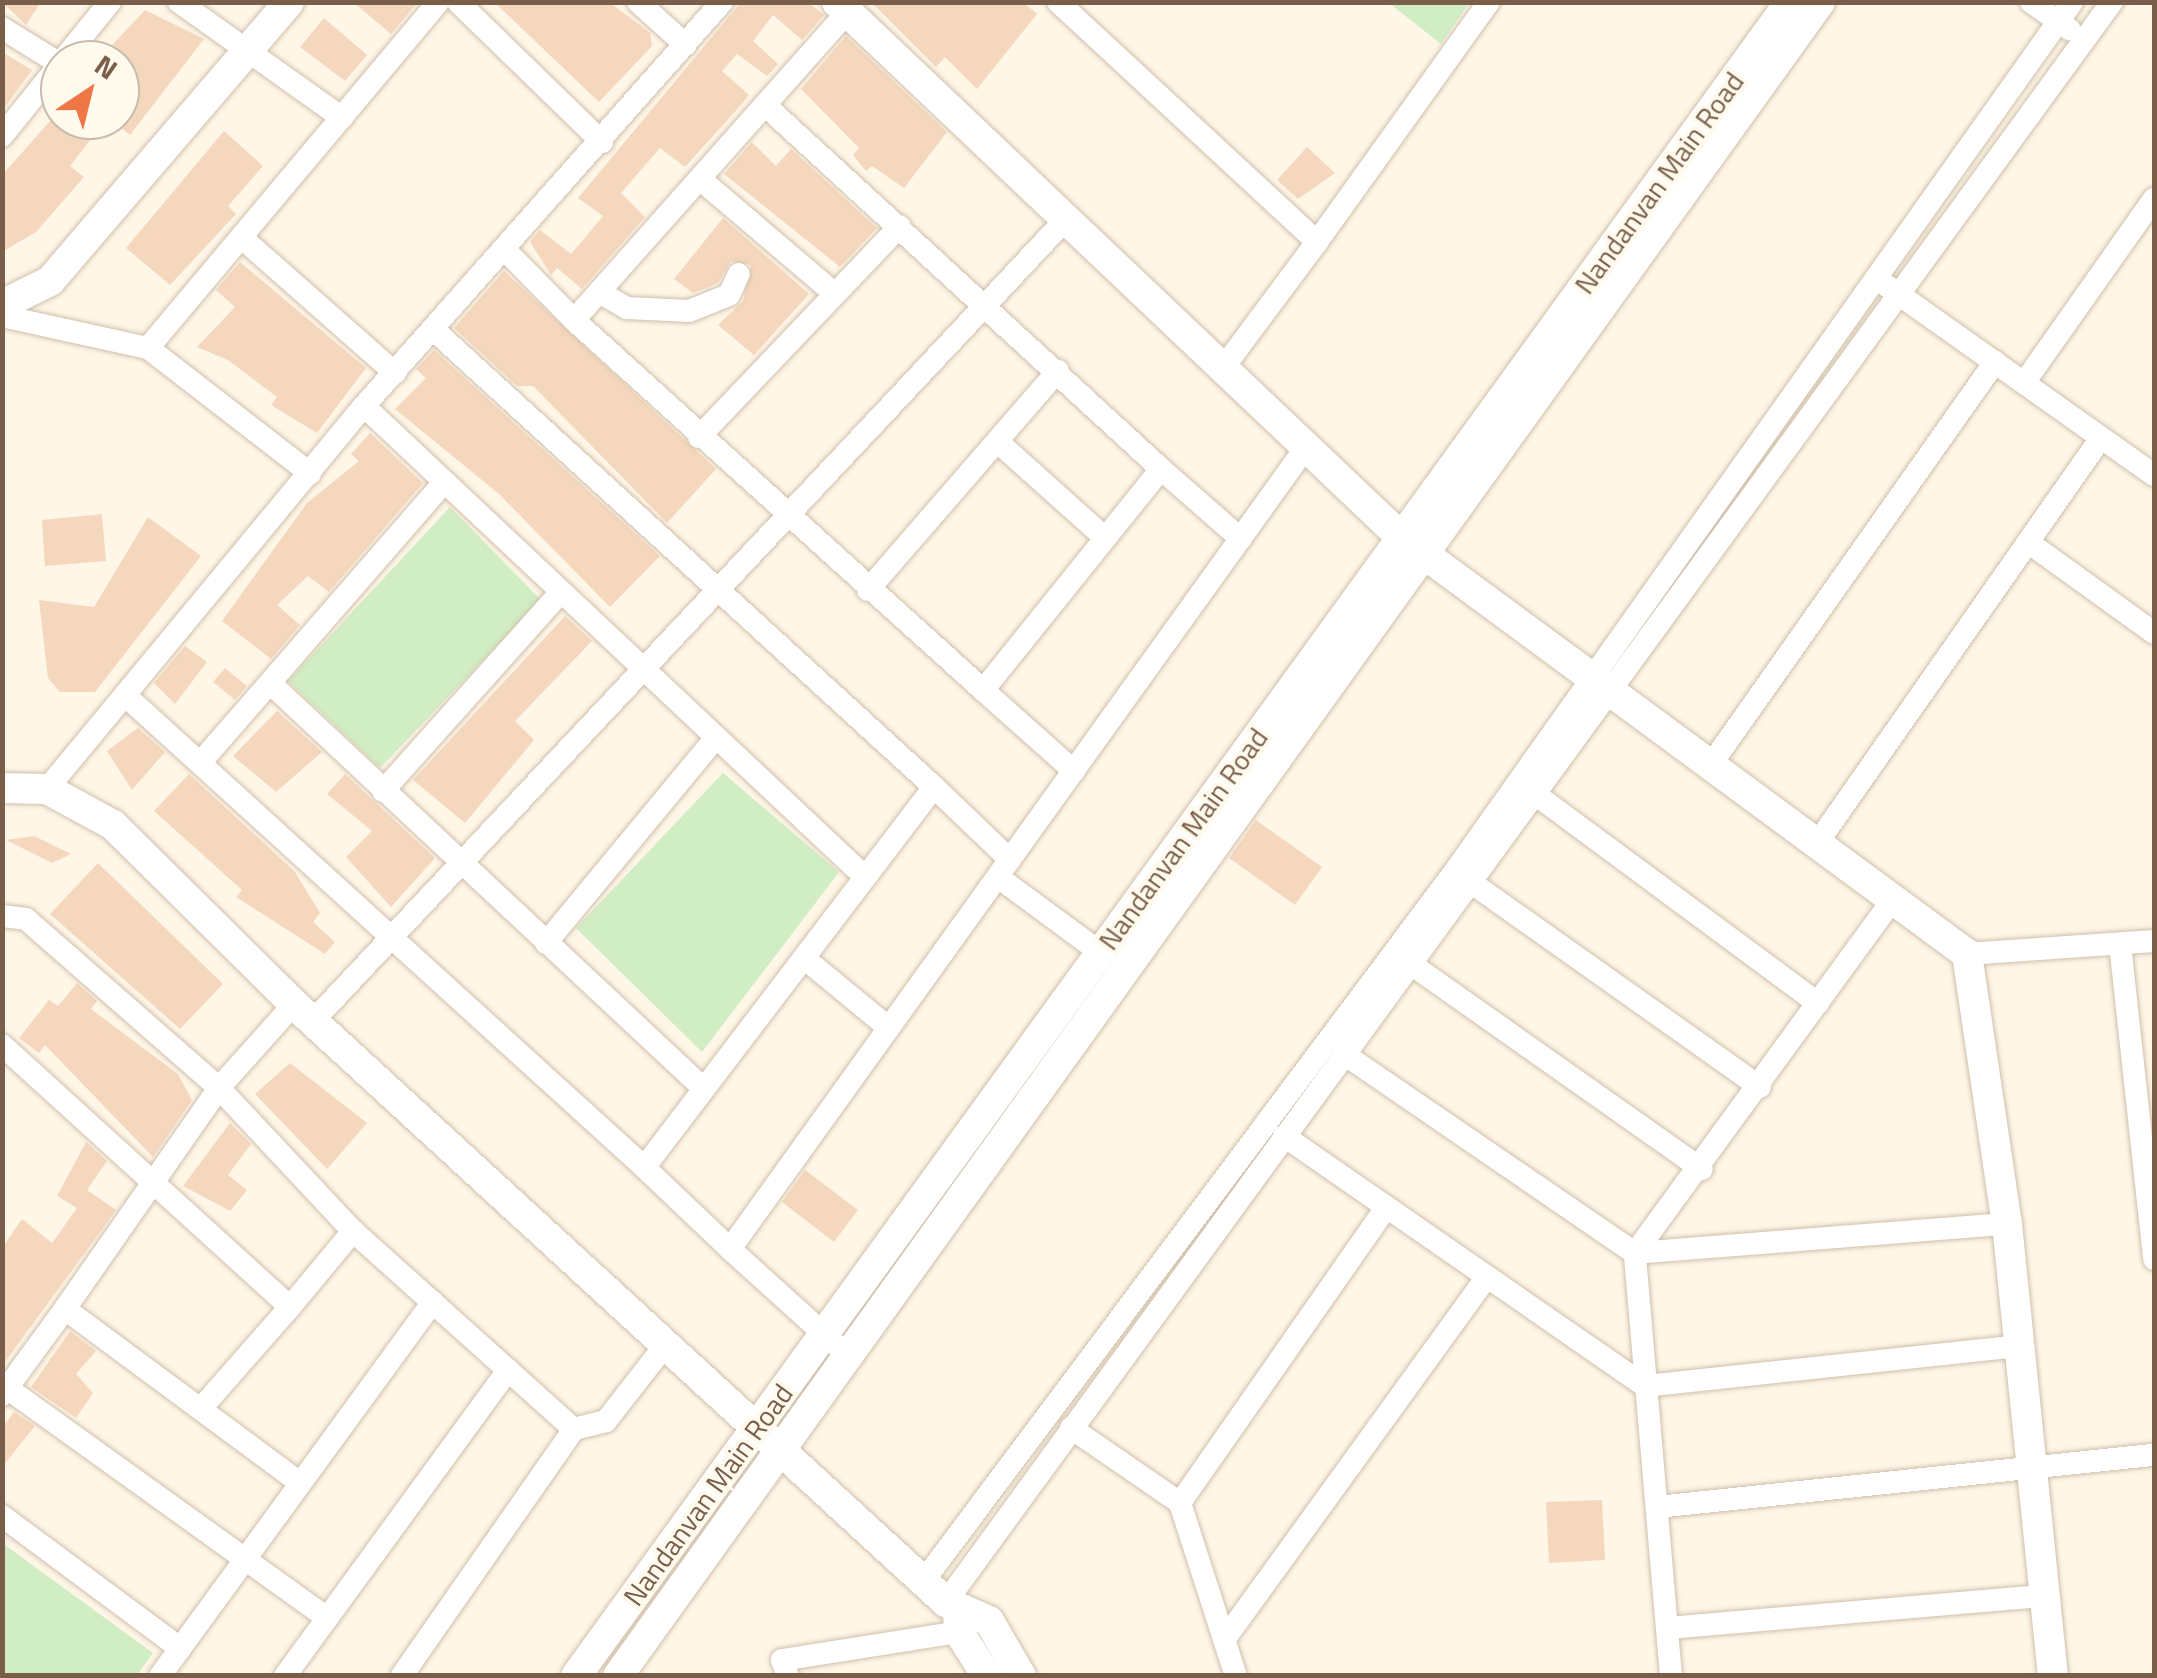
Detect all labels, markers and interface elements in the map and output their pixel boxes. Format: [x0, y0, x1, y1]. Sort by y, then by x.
north arrow [40, 40, 140, 140]
text: N [86, 43, 127, 90]
street label: Nandanvan Main Road [1567, 66, 1751, 300]
street label: Nandanvan Main Road [1091, 722, 1275, 956]
street label: Nandanvan Main Road [616, 1378, 800, 1612]

